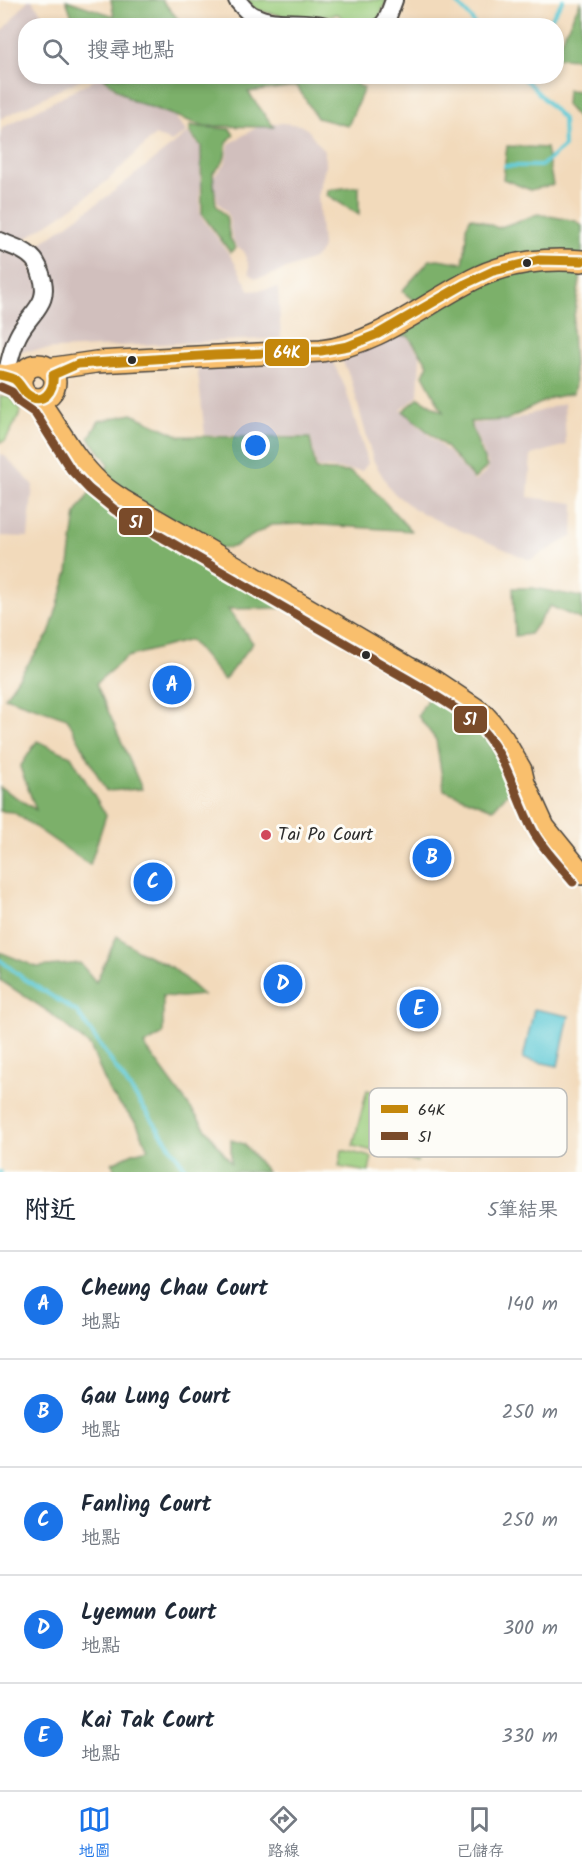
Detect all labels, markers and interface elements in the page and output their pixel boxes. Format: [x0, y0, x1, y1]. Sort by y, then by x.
search box [18, 18, 564, 84]
text: 搜尋地點 [87, 34, 175, 69]
icon: search [39, 35, 72, 68]
unlabelled marker [521, 257, 533, 269]
line badge: 64K [264, 338, 310, 367]
text: 64K [273, 341, 301, 366]
unlabelled marker [126, 354, 138, 366]
your location [241, 431, 270, 460]
line badge: 51 [118, 507, 153, 536]
text: 51 [129, 511, 143, 536]
unlabelled marker [360, 649, 372, 661]
pin: A [152, 662, 192, 708]
line badge: 51 [453, 705, 488, 734]
text: 51 [463, 708, 477, 733]
place label: Tai Po Court [278, 821, 374, 850]
marker: Tai Po Court [259, 828, 273, 842]
pin: B [412, 836, 452, 880]
pin: C [134, 860, 172, 904]
pin: D [264, 962, 302, 1006]
pin: E [400, 986, 438, 1032]
legend [369, 1088, 567, 1157]
text: 64K [418, 1098, 446, 1123]
text: 51 [418, 1125, 432, 1150]
text: 附近 [24, 1190, 76, 1232]
text: 5筆結果 [487, 1195, 558, 1227]
text: Cheung Chau Court [81, 1272, 268, 1307]
text: A [37, 1289, 50, 1321]
text: 140 m [507, 1289, 558, 1321]
text: 地點 [81, 1307, 121, 1339]
text: Gau Lung Court [81, 1380, 231, 1415]
text: B [37, 1397, 50, 1429]
text: 250 m [502, 1397, 558, 1429]
text: 地點 [81, 1415, 121, 1447]
text: Fanling Court [81, 1488, 211, 1523]
text: C [37, 1505, 50, 1537]
text: 250 m [502, 1505, 558, 1537]
text: 地點 [81, 1523, 121, 1555]
text: Lyemun Court [81, 1596, 217, 1631]
text: D [37, 1613, 50, 1645]
text: 300 m [503, 1613, 558, 1645]
text: 地點 [81, 1631, 121, 1663]
text: Kai Tak Court [81, 1704, 214, 1739]
text: E [38, 1721, 49, 1753]
text: 330 m [501, 1721, 558, 1753]
text: 地點 [81, 1739, 121, 1771]
tab: 地圖 [78, 1803, 111, 1864]
tab: 路線 [267, 1803, 300, 1864]
tab: 已儲存 [456, 1803, 504, 1864]

